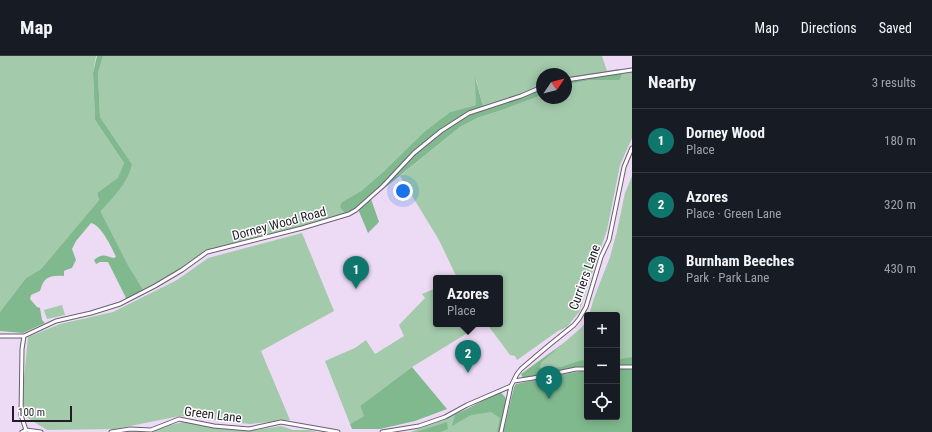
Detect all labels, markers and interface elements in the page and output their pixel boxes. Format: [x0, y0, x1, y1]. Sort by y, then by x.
text: Map [20, 16, 53, 39]
text: Map [755, 20, 779, 36]
text: Directions [801, 20, 857, 36]
text: Saved [879, 20, 912, 36]
north arrow [536, 68, 572, 104]
text: Nearby [648, 72, 696, 92]
text: 3 results [872, 75, 916, 90]
text: Dorney Wood [686, 124, 765, 142]
text: 1 [658, 133, 664, 148]
text: 180 m [884, 133, 916, 148]
text: Place [686, 142, 715, 157]
your location [393, 181, 413, 201]
text: Azores [686, 188, 728, 206]
text: 2 [658, 197, 664, 212]
text: 320 m [884, 197, 916, 212]
street label: Dorney Wood Road [230, 204, 328, 243]
text: Place · Green Lane [686, 206, 781, 221]
street label: Curriers Lane [566, 243, 603, 312]
text: Burnham Beeches [686, 252, 794, 270]
pin: 1 [343, 256, 369, 289]
text: 3 [658, 261, 664, 276]
text: 430 m [884, 261, 916, 276]
text: Park · Park Lane [686, 270, 769, 285]
popup [433, 275, 503, 327]
text: Azores [447, 285, 489, 303]
text: Place [447, 303, 476, 318]
map controls [584, 312, 620, 420]
button: + [584, 312, 620, 348]
pin: 2 [455, 340, 481, 373]
button: − [584, 348, 620, 384]
pin: 3 [536, 366, 562, 399]
button: locate [584, 384, 620, 420]
scale bar [12, 404, 72, 423]
street label: Green Lane [183, 404, 243, 425]
text: 100 m [18, 406, 45, 419]

